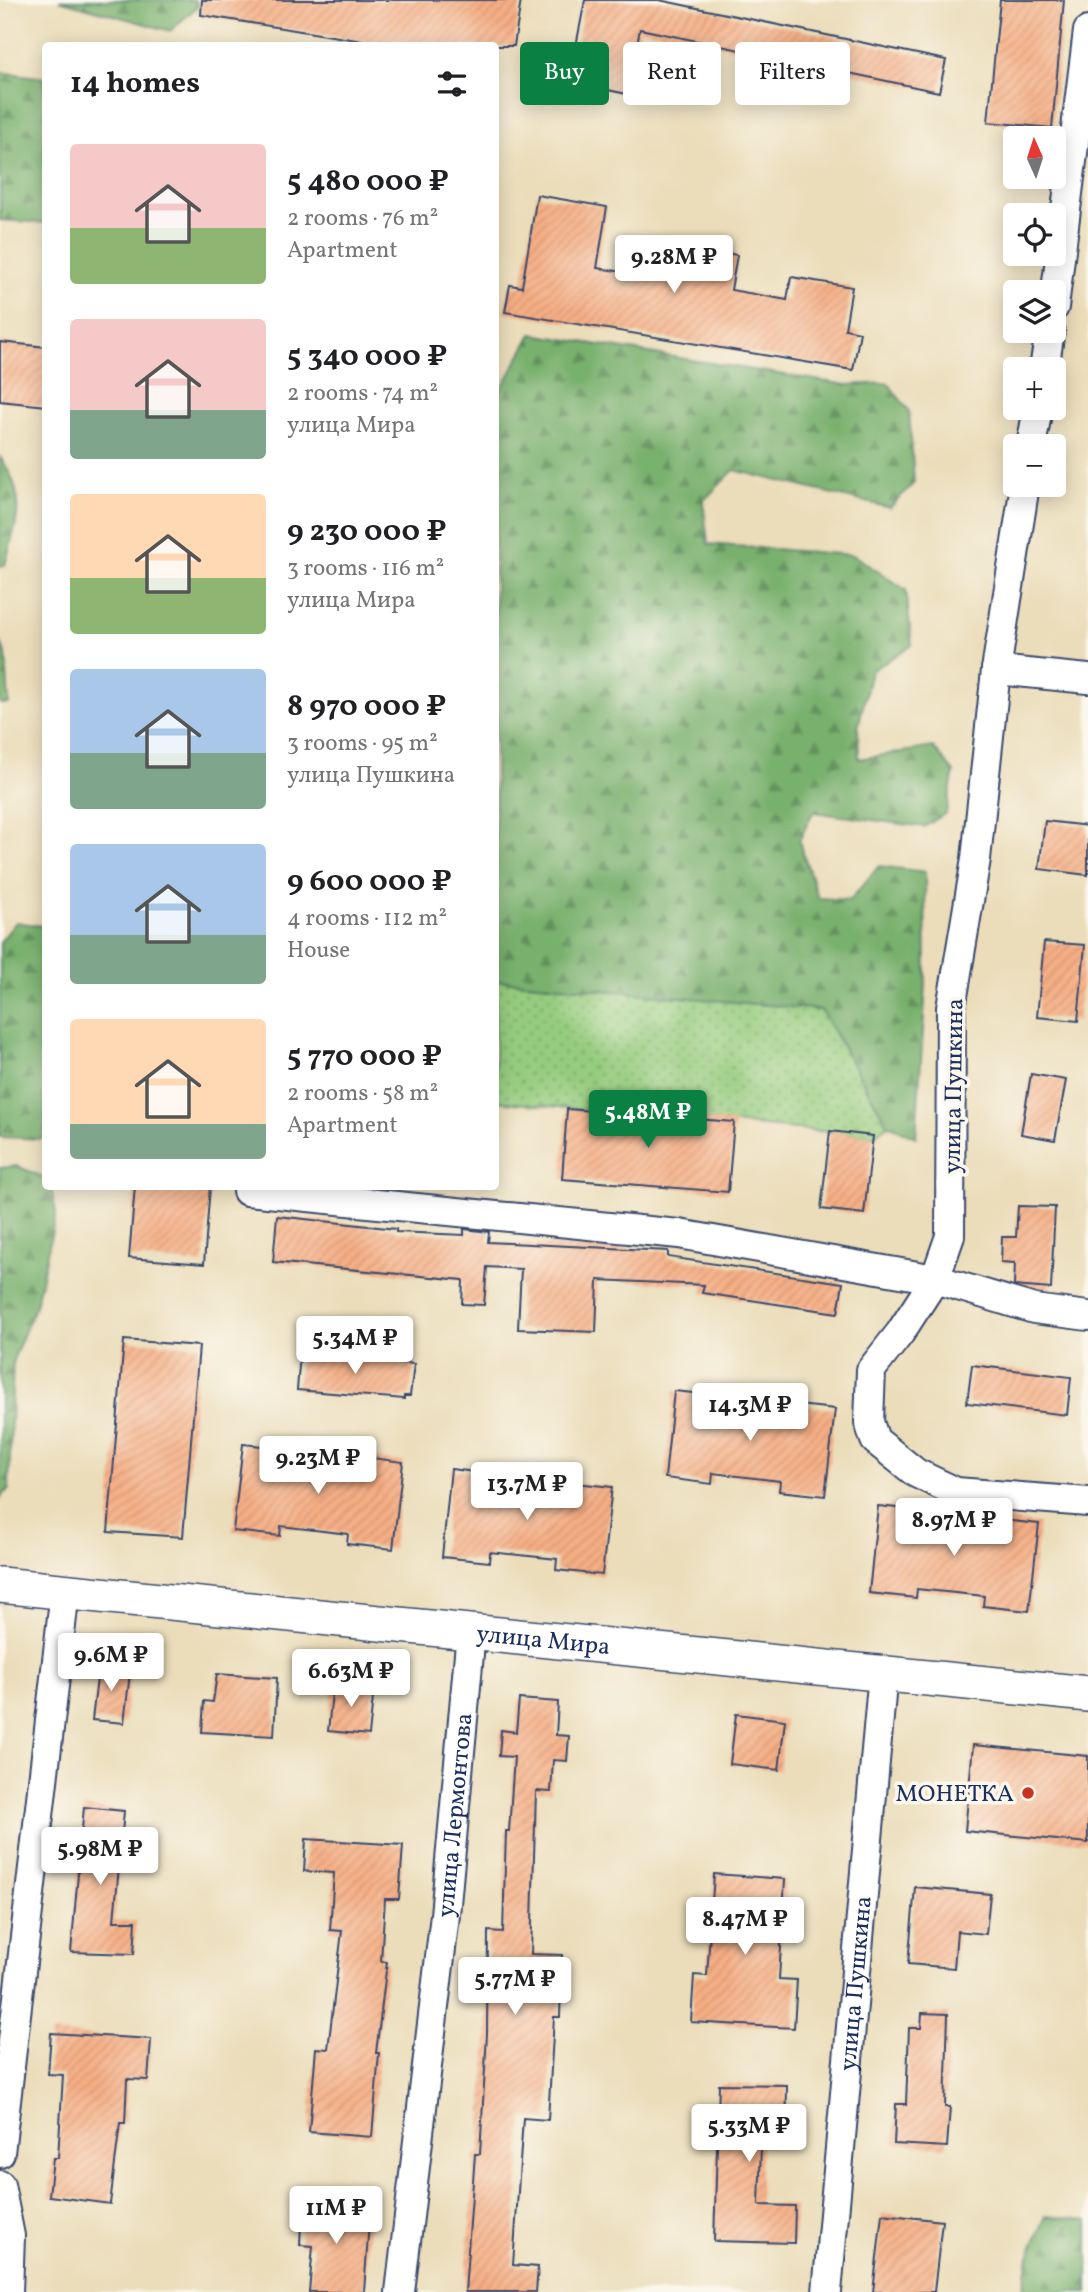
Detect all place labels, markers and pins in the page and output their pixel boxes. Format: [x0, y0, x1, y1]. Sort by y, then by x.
pin: 9.28M ₽ [609, 236, 739, 295]
pin: 5.48M ₽ [583, 1090, 713, 1150]
pin: 5.34M ₽ [290, 1316, 420, 1376]
pin: 14.3M ₽ [685, 1384, 815, 1443]
pin: 9.23M ₽ [253, 1436, 383, 1496]
pin: 13.7M ₽ [462, 1462, 592, 1522]
pin: 8.97M ₽ [889, 1498, 1019, 1558]
pin: 9.6M ₽ [54, 1634, 168, 1693]
pin: 6.63M ₽ [286, 1650, 416, 1709]
place label: МОНЕТКА [896, 1778, 1014, 1812]
marker: МОНЕТКА [1020, 1785, 1036, 1801]
pin: 5.98M ₽ [35, 1828, 165, 1887]
pin: 8.47M ₽ [680, 1898, 810, 1957]
pin: 5.77M ₽ [450, 1958, 580, 2017]
pin: 5.33M ₽ [684, 2104, 814, 2164]
pin: 11M ₽ [287, 2186, 385, 2246]

